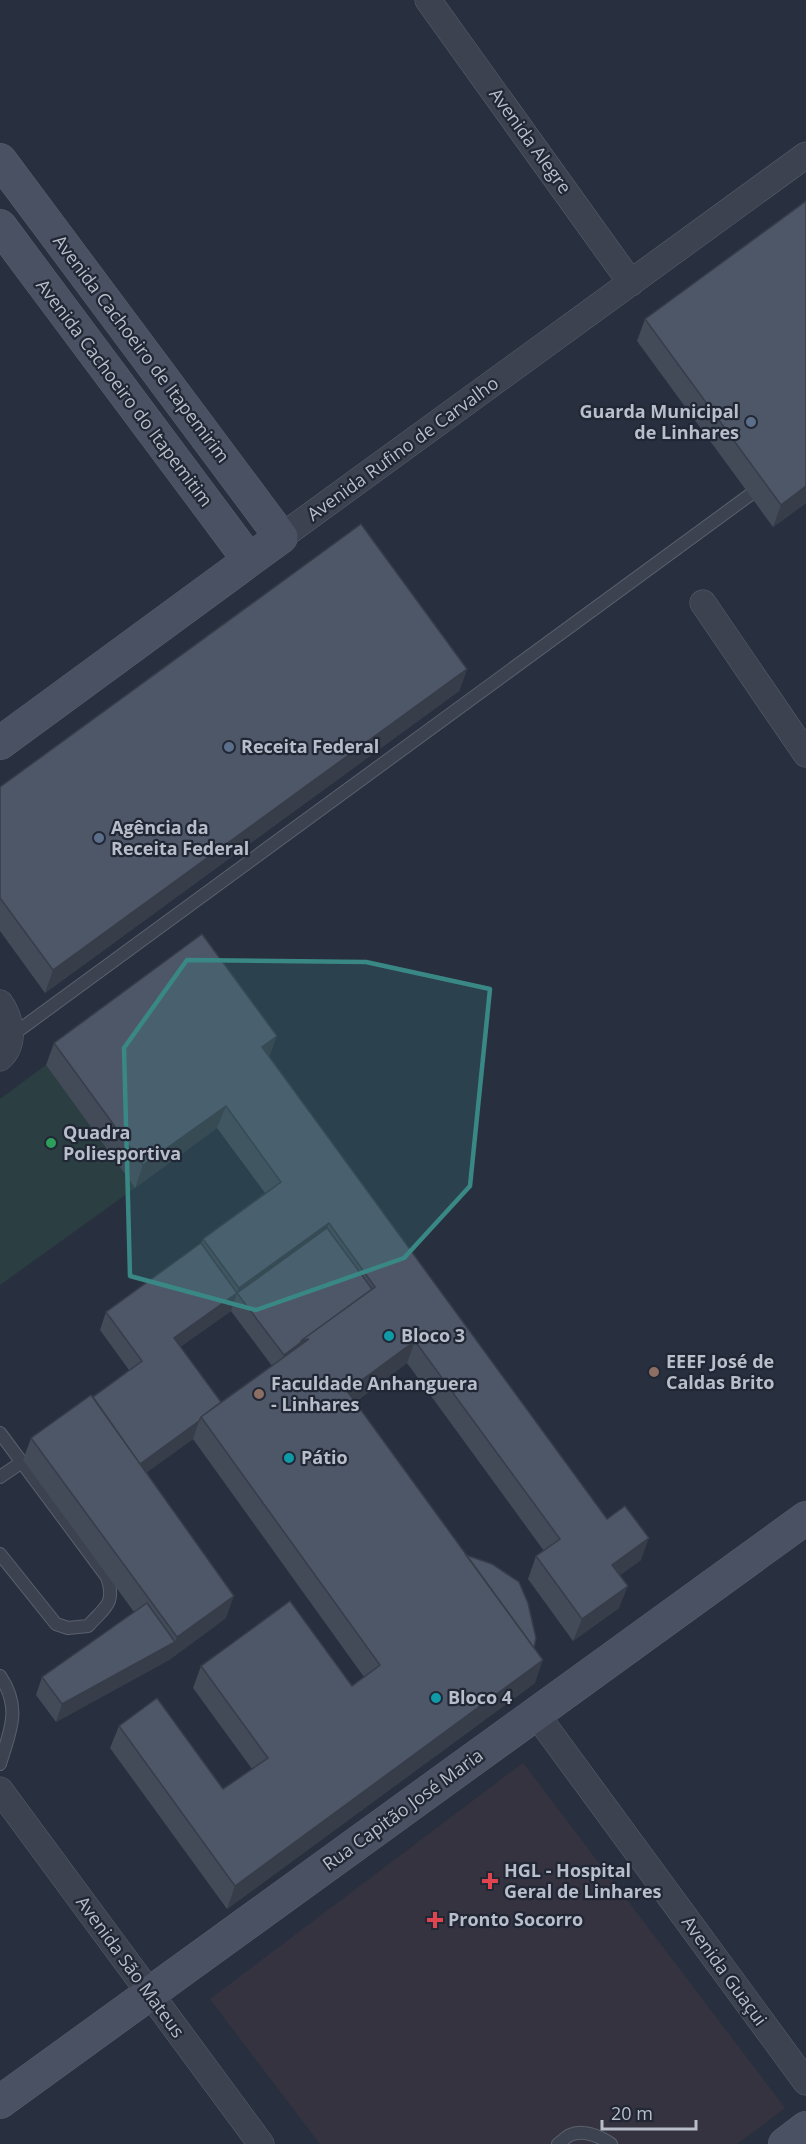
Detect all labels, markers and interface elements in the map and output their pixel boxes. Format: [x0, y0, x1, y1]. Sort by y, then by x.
street label: Avenida Alegre [484, 83, 577, 198]
street label: Avenida Cachoeiro de Itapemirim [48, 230, 235, 467]
street label: Avenida Cachoeiro do Itapemitim [31, 274, 218, 511]
street label: Avenida Rufino de Carvalho [302, 371, 503, 526]
place label: Guarda Municipal de Linhares [580, 399, 739, 444]
marker: Guarda Municipal de Linhares [744, 415, 758, 429]
place label: Receita Federal [241, 734, 379, 758]
marker: Receita Federal [222, 740, 236, 754]
place label: Agência da Receita Federal [111, 815, 249, 860]
marker: Agência da Receita Federal [92, 831, 106, 845]
place label: Quadra Poliesportiva [63, 1120, 181, 1165]
marker: Quadra Poliesportiva [44, 1136, 58, 1150]
place label: Bloco 3 [401, 1323, 465, 1347]
marker: Bloco 3 [382, 1329, 396, 1343]
place label: EEEF José de Caldas Brito [666, 1349, 774, 1394]
marker: EEEF José de Caldas Brito [647, 1365, 661, 1379]
place label: Faculdade Anhanguera - Linhares [271, 1371, 478, 1416]
marker: Faculdade Anhanguera - Linhares [252, 1387, 266, 1401]
place label: Pátio [301, 1445, 348, 1469]
marker: Pátio [282, 1451, 296, 1465]
place label: Bloco 4 [448, 1685, 512, 1709]
marker: Bloco 4 [429, 1691, 443, 1705]
street label: Rua Capitão José Maria [317, 1743, 487, 1876]
place label: HGL - Hospital Geral de Linhares [504, 1858, 662, 1903]
marker: HGL - Hospital Geral de Linhares [481, 1872, 499, 1890]
street label: Avenida São Mateus [71, 1891, 190, 2042]
place label: Pronto Socorro [448, 1907, 583, 1931]
marker: Pronto Socorro [426, 1911, 444, 1929]
street label: Avenida Guaçui [677, 1911, 773, 2030]
scale bar [602, 2093, 696, 2131]
text: 20 m [611, 2101, 653, 2125]

